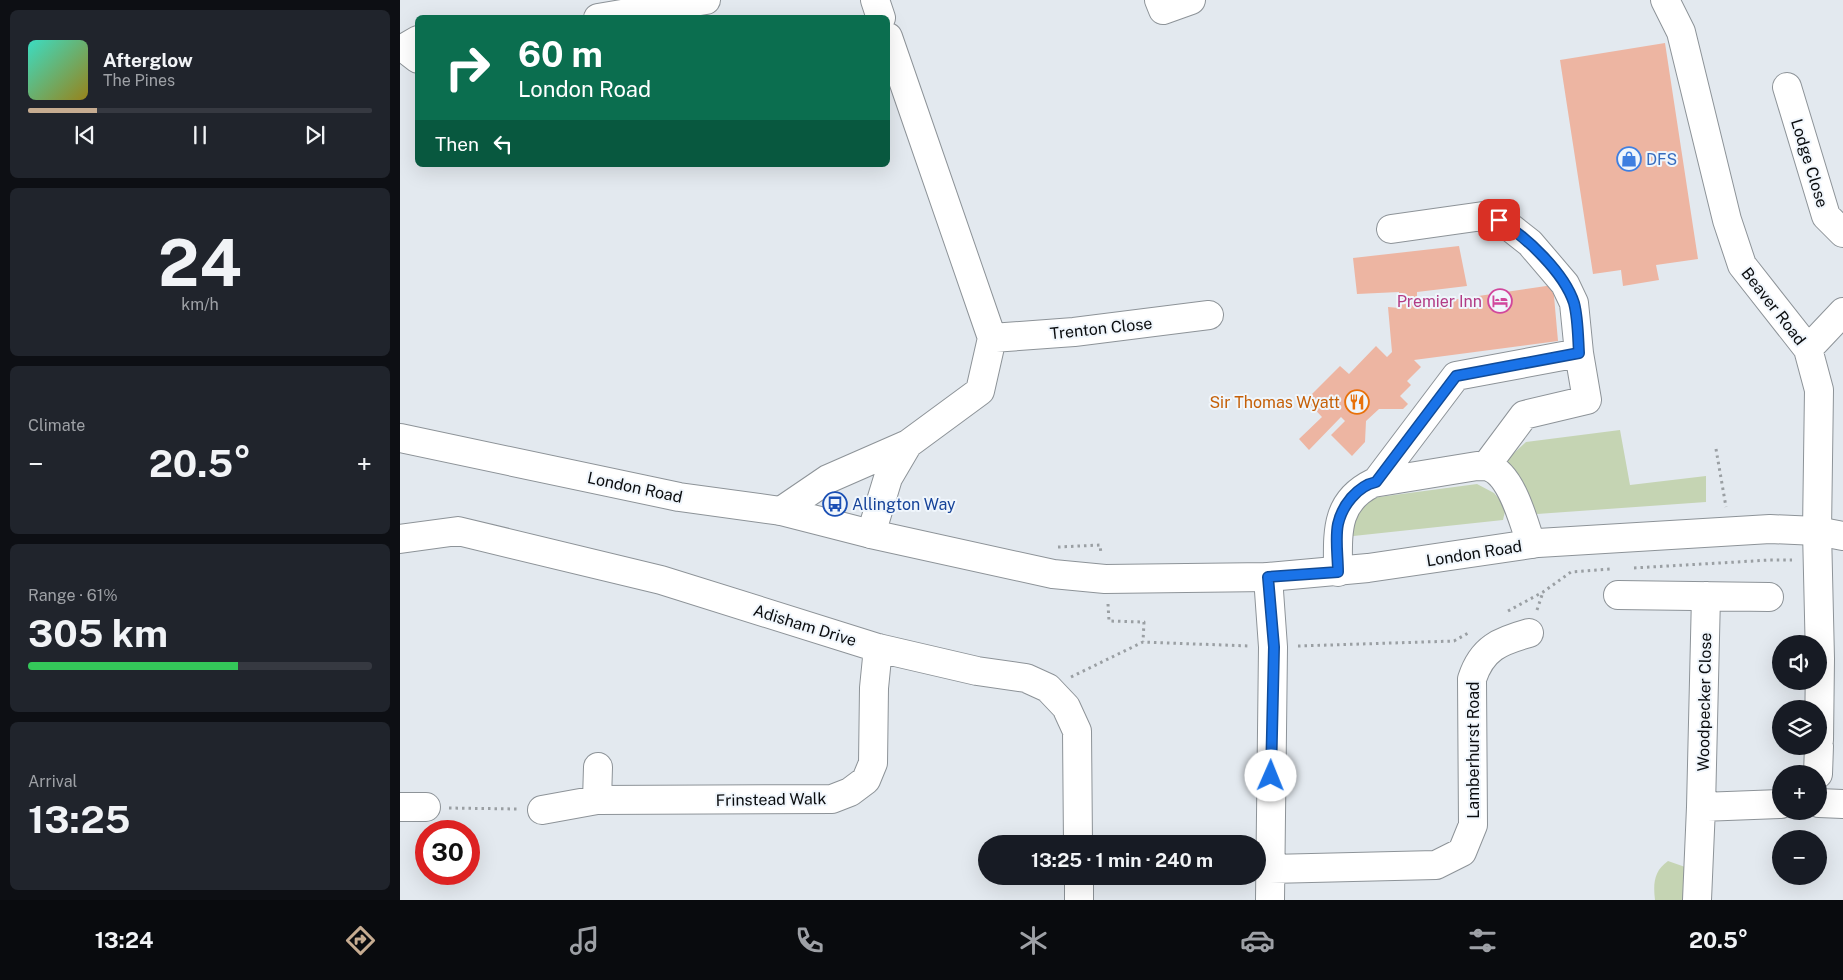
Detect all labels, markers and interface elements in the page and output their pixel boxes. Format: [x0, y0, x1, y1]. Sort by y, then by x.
text: 60 m [518, 34, 603, 75]
icon: right [435, 35, 500, 100]
text: Afterglow [103, 49, 193, 71]
text: The Pines [103, 71, 175, 90]
text: London Road [518, 76, 651, 102]
street label: Lodge Close [1787, 117, 1832, 210]
icon: previous [71, 121, 99, 149]
icon: pause [186, 121, 214, 149]
icon: next [301, 121, 329, 149]
icon: left [489, 130, 517, 158]
text: Then [435, 133, 479, 155]
shop icon: DFS [1616, 146, 1642, 172]
place label: DFS [1646, 150, 1677, 169]
pin [1478, 199, 1520, 241]
icon: arrive [1485, 206, 1513, 234]
text: 24 [158, 224, 242, 301]
street label: Beaver Road [1737, 264, 1810, 349]
hotel icon: Premier Inn [1487, 288, 1513, 314]
place label: Premier Inn [1397, 292, 1482, 311]
text: km/h [181, 295, 219, 314]
street label: Trenton Close [1049, 314, 1153, 343]
restaurant icon: Sir Thomas Wyatt [1344, 389, 1370, 415]
place label: Sir Thomas Wyatt [1209, 393, 1340, 412]
text: Climate [28, 416, 85, 435]
text: 20.5° [149, 441, 251, 486]
text: − [28, 447, 44, 480]
text: + [356, 447, 372, 480]
street label: London Road [586, 468, 684, 507]
bus stop icon: Allington Way [822, 491, 848, 517]
place label: Allington Way [852, 495, 956, 514]
street label: London Road [1425, 537, 1523, 570]
text: Range · 61% [28, 586, 118, 605]
street label: Adisham Drive [751, 601, 859, 650]
text: 305 km [28, 611, 168, 656]
street label: Woodpecker Close [1694, 632, 1715, 772]
map controls [1772, 635, 1827, 885]
button: sound [1772, 635, 1827, 690]
street label: Lamberhurst Road [1464, 681, 1483, 819]
button: layers [1772, 700, 1827, 755]
position arrow [1244, 749, 1296, 801]
button: + [1772, 765, 1827, 820]
text: Arrival [28, 772, 77, 791]
street label: Frinstead Walk [715, 789, 827, 810]
text: 13:25 [28, 797, 130, 842]
speed limit sign: 30 [415, 820, 480, 885]
button: − [1772, 830, 1827, 885]
text: 13:25 · 1 min · 240 m [1031, 849, 1213, 871]
icon: directions [343, 923, 378, 958]
icon: music [567, 923, 602, 958]
icon: phone [792, 923, 827, 958]
icon: climate [1016, 923, 1051, 958]
icon: car [1240, 923, 1275, 958]
icon: filters [1465, 923, 1500, 958]
text: 13:24 [95, 927, 154, 953]
text: 20.5° [1689, 927, 1748, 953]

